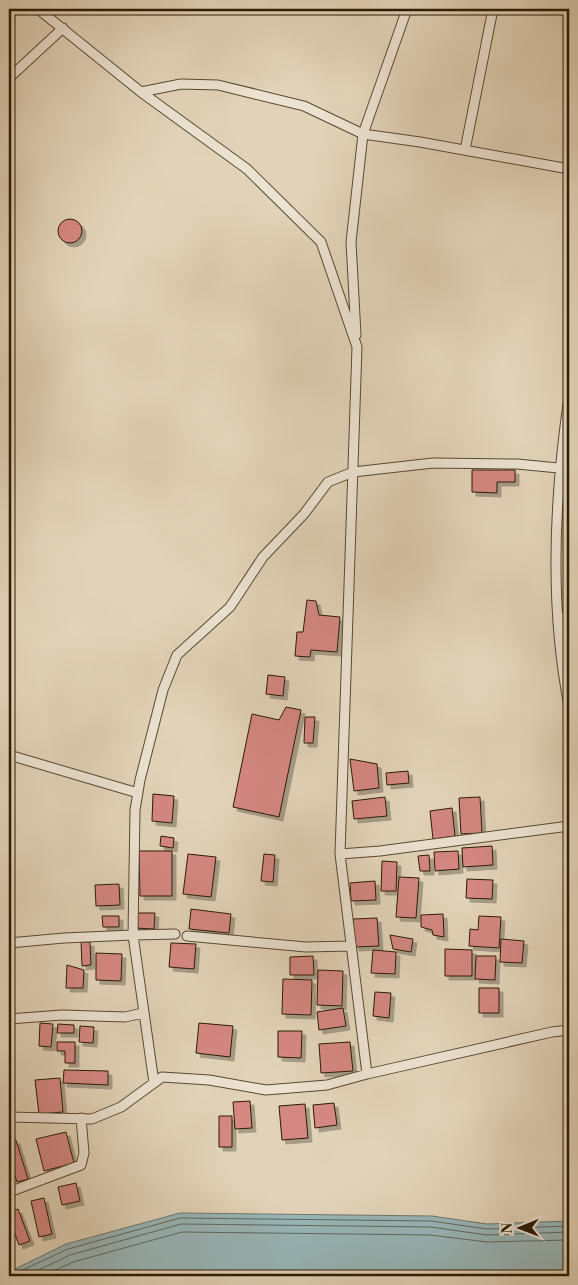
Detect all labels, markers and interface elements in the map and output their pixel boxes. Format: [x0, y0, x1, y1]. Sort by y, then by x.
north arrow [496, 1202, 546, 1252]
text: N [499, 1223, 517, 1234]

